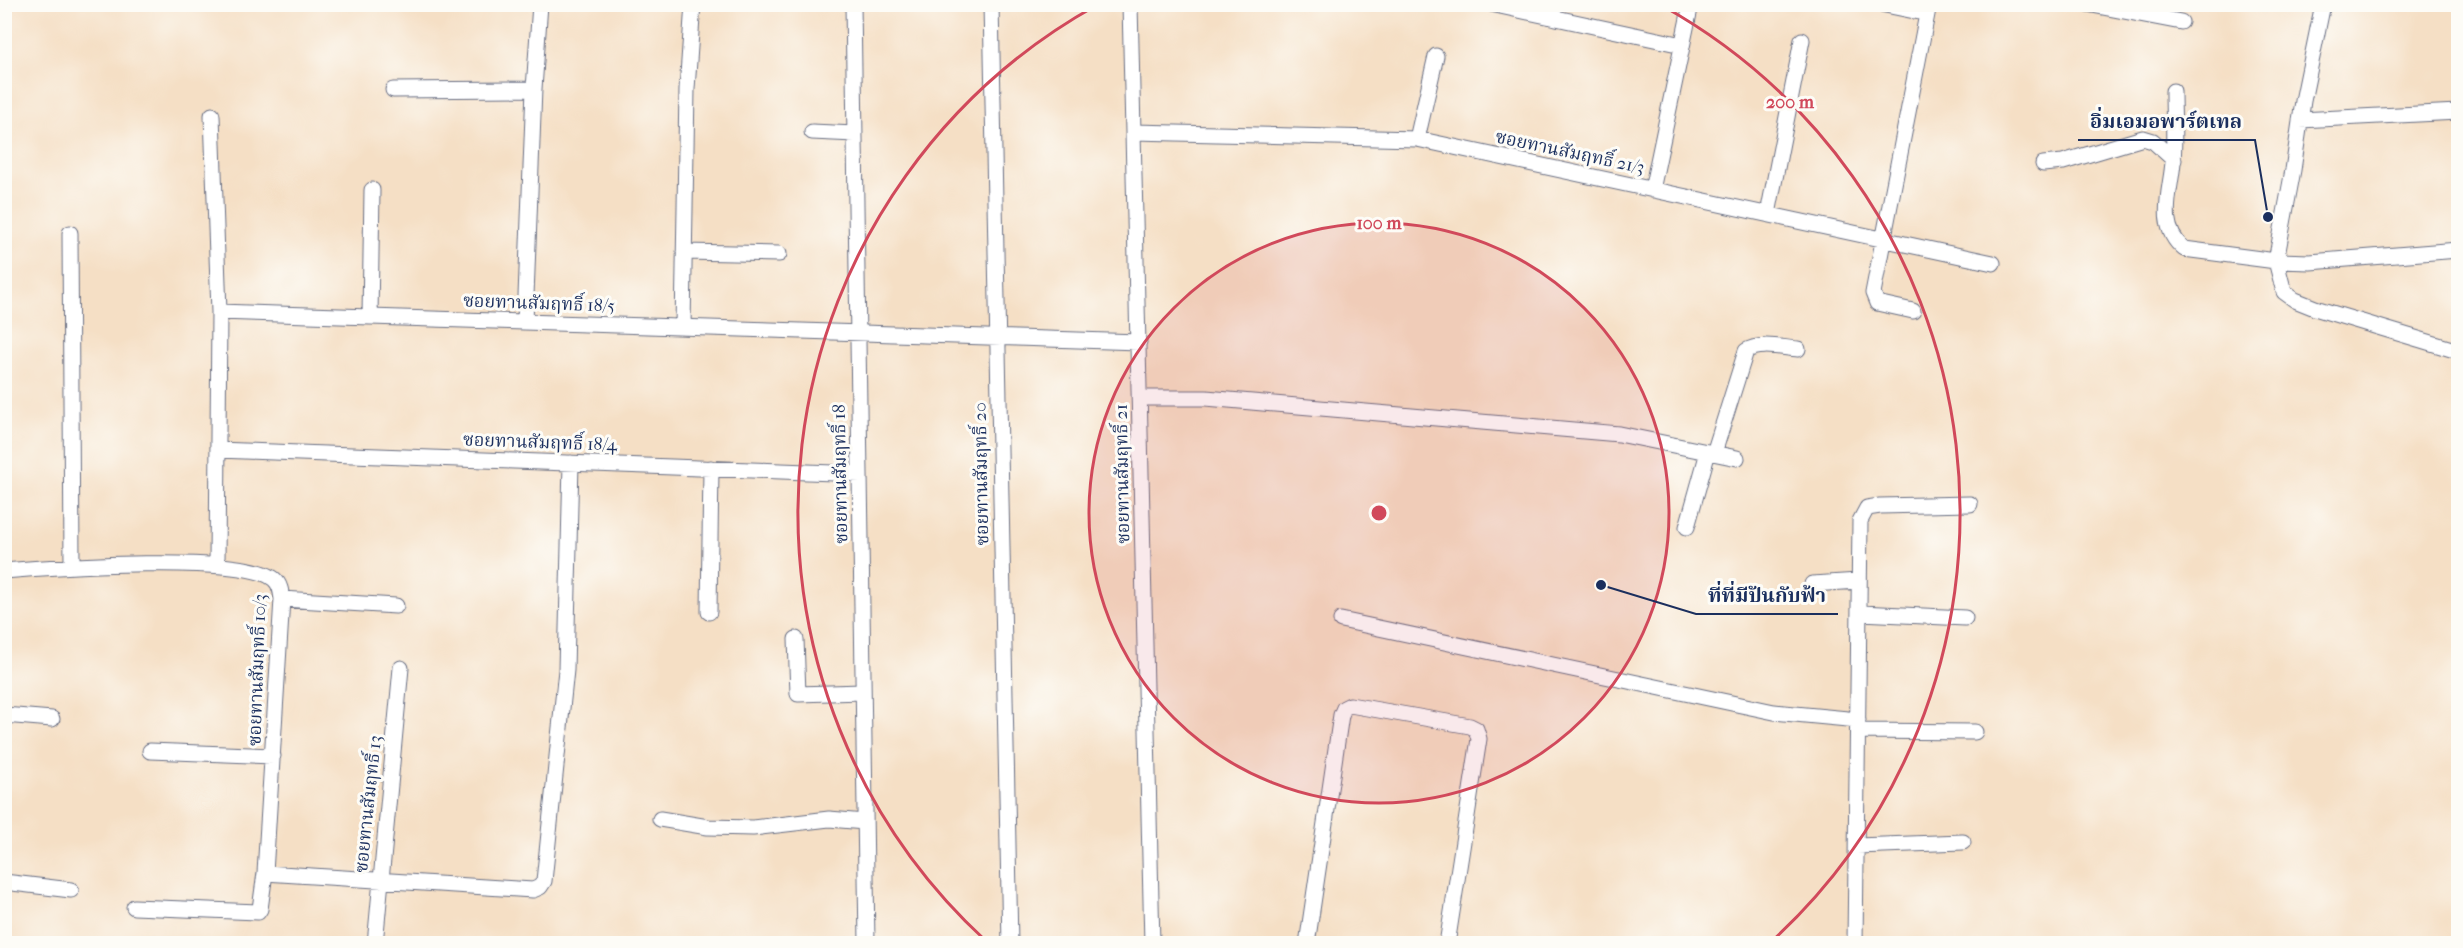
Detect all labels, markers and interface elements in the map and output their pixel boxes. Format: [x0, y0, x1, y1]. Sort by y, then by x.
text: 200 m [1766, 92, 1815, 113]
callout: อิ่มเอมอพาร์ตเทล [2078, 102, 2255, 140]
text: อิ่มเอมอพาร์ตเทล [2090, 106, 2242, 133]
street label: ซอยทานสัมฤทธิ์ 21/3 [1494, 123, 1647, 179]
text: 100 m [1356, 213, 1403, 234]
street label: ซอยทานสัมฤทธิ์ 18/5 [463, 287, 616, 317]
street label: ซอยทานสัมฤทธิ์ 20 [966, 402, 993, 546]
street label: ซอยทานสัมฤทธิ์ 18 [825, 404, 852, 544]
street label: ซอยทานสัมฤทธิ์ 21 [1107, 404, 1134, 544]
street label: ซอยทานสัมฤทธิ์ 18/4 [463, 426, 618, 456]
centre of rings [1369, 503, 1389, 523]
callout: ที่ที่มีปันกับฟ้า [1696, 576, 1838, 614]
text: ที่ที่มีปันกับฟ้า [1708, 580, 1826, 607]
street label: ซอยทานสัมฤทธิ์ 10/3 [241, 593, 271, 746]
street label: ซอยทานสัมฤทธิ์ 13 [347, 734, 386, 874]

